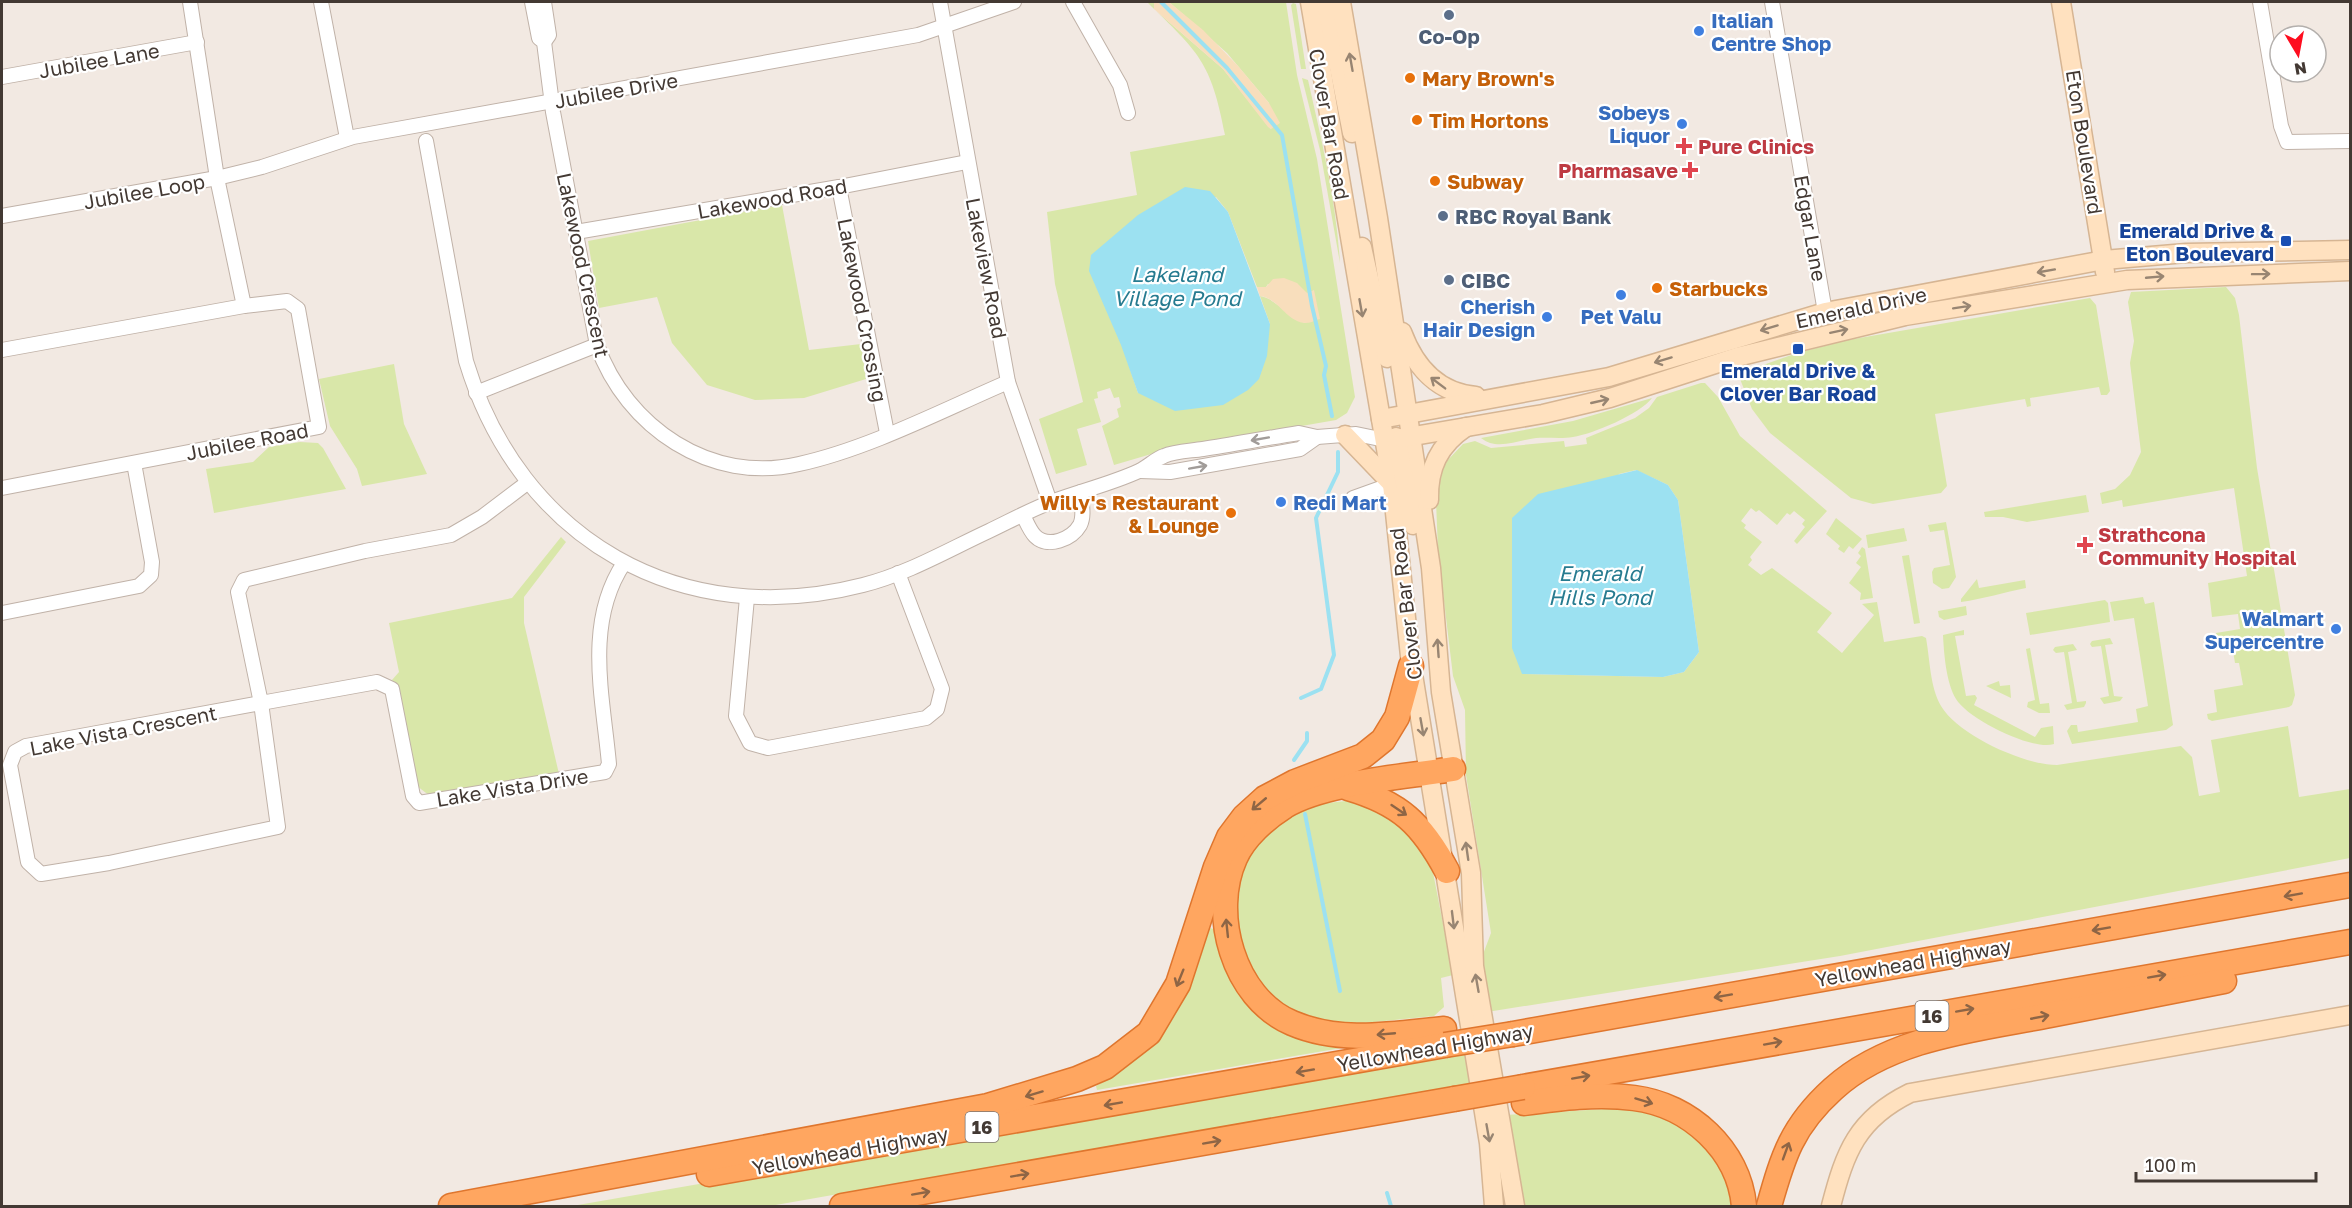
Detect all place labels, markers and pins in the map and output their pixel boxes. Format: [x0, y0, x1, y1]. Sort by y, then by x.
marker: Co-Op [1442, 8, 1456, 22]
place label: Italian Centre Shop [1711, 8, 1831, 55]
place label: Co-Op [1418, 24, 1480, 48]
marker: Italian Centre Shop [1692, 24, 1706, 38]
place label: Mary Brown's [1422, 66, 1555, 90]
marker: Mary Brown's [1403, 71, 1417, 85]
place label: Sobeys Liquor [1598, 100, 1670, 147]
place label: Tim Hortons [1429, 108, 1549, 132]
marker: Tim Hortons [1410, 113, 1424, 127]
marker: Sobeys Liquor [1675, 117, 1689, 131]
place label: Pure Clinics [1698, 134, 1814, 158]
marker: Pure Clinics [1675, 137, 1693, 155]
place label: Pharmasave [1558, 158, 1678, 182]
marker: Pharmasave [1683, 163, 1697, 177]
place label: Subway [1447, 169, 1524, 193]
marker: Subway [1428, 174, 1442, 188]
place label: RBC Royal Bank [1455, 204, 1612, 228]
marker: RBC Royal Bank [1436, 209, 1450, 223]
place label: Emerald Drive & Eton Boulevard [2119, 218, 2275, 265]
marker: Emerald Drive & Eton Boulevard [2279, 234, 2293, 248]
place label: CIBC [1461, 268, 1510, 292]
marker: CIBC [1442, 273, 1456, 287]
place label: Starbucks [1669, 276, 1768, 300]
marker: Starbucks [1650, 281, 1664, 295]
marker: Pet Valu [1614, 288, 1628, 302]
place label: Cherish Hair Design [1423, 294, 1535, 341]
place label: Pet Valu [1580, 304, 1662, 328]
marker: Cherish Hair Design [1540, 310, 1554, 324]
marker: Emerald Drive & Clover Bar Road [1791, 342, 1805, 356]
place label: Emerald Drive & Clover Bar Road [1720, 358, 1876, 405]
place label: Willy's Restaurant & Lounge [1040, 490, 1219, 537]
place label: Redi Mart [1293, 490, 1387, 514]
marker: Redi Mart [1274, 495, 1288, 509]
marker: Willy's Restaurant & Lounge [1224, 506, 1238, 520]
place label: Strathcona Community Hospital [2098, 522, 2297, 569]
marker: Strathcona Community Hospital [2076, 536, 2094, 554]
place label: Walmart Supercentre [2204, 606, 2324, 653]
marker: Walmart Supercentre [2329, 622, 2343, 636]

